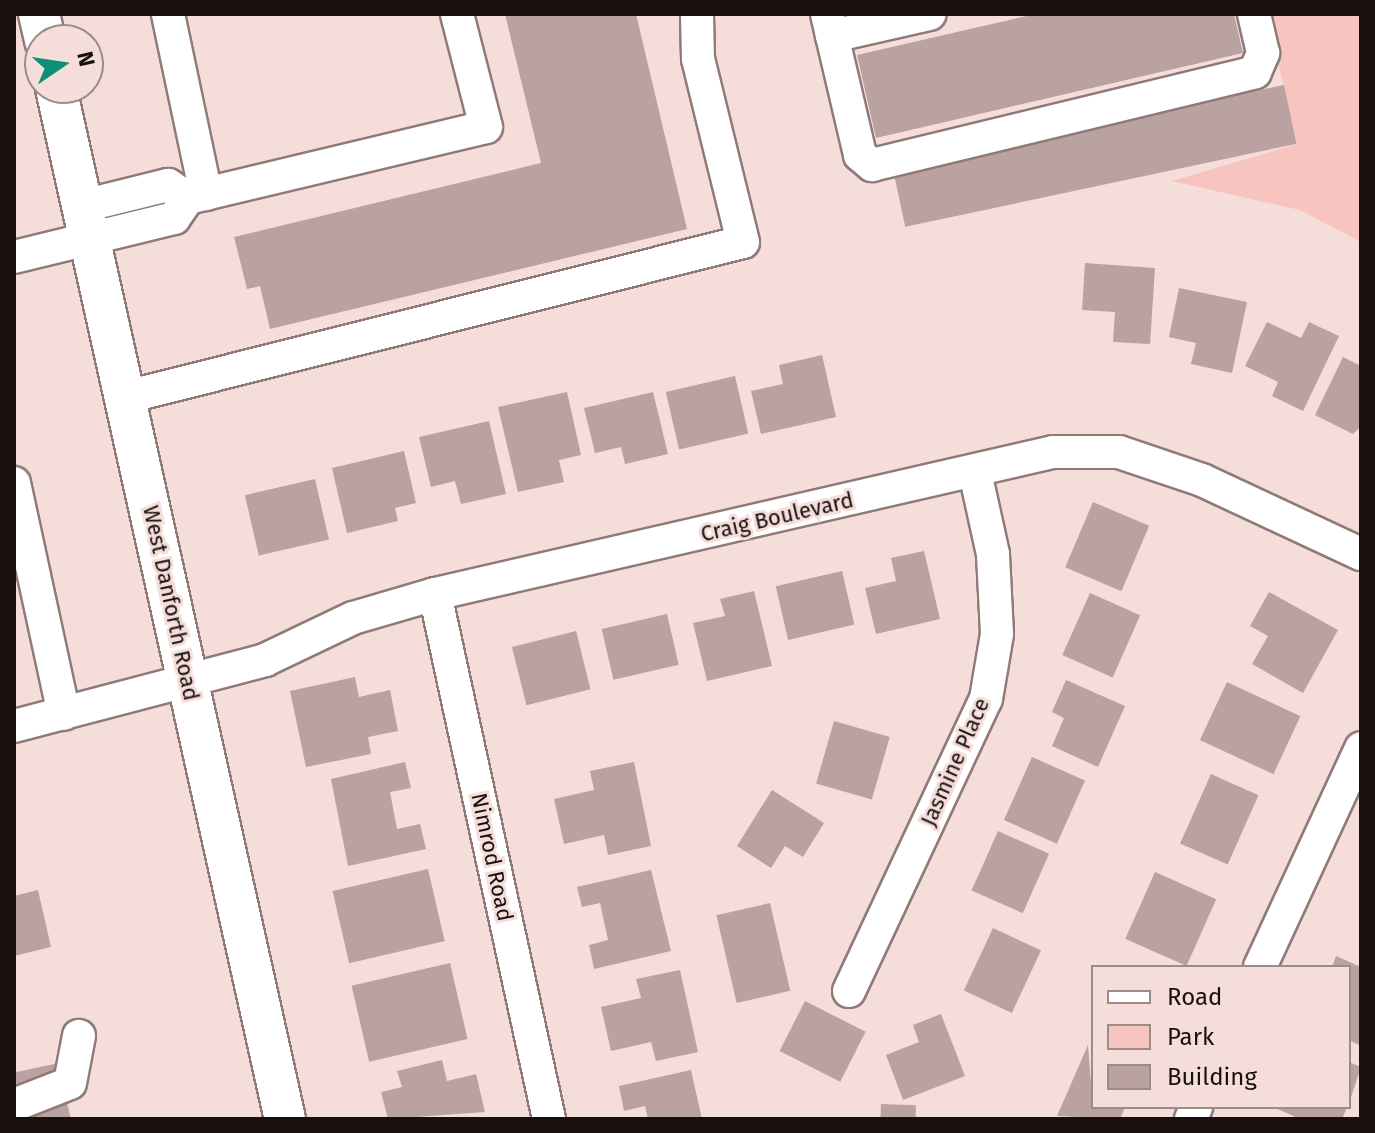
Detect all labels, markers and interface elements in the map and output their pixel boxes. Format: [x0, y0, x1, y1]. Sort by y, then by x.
north arrow [24, 24, 104, 104]
text: N [71, 49, 101, 69]
street label: Craig Boulevard [698, 487, 856, 547]
street label: West Danforth Road [137, 503, 205, 703]
street label: Jasmine Place [915, 694, 995, 830]
street label: Nimrod Road [466, 790, 518, 924]
legend [1091, 965, 1351, 1109]
text: Road [1167, 983, 1222, 1011]
text: Park [1167, 1023, 1214, 1051]
text: Building [1167, 1063, 1257, 1091]

